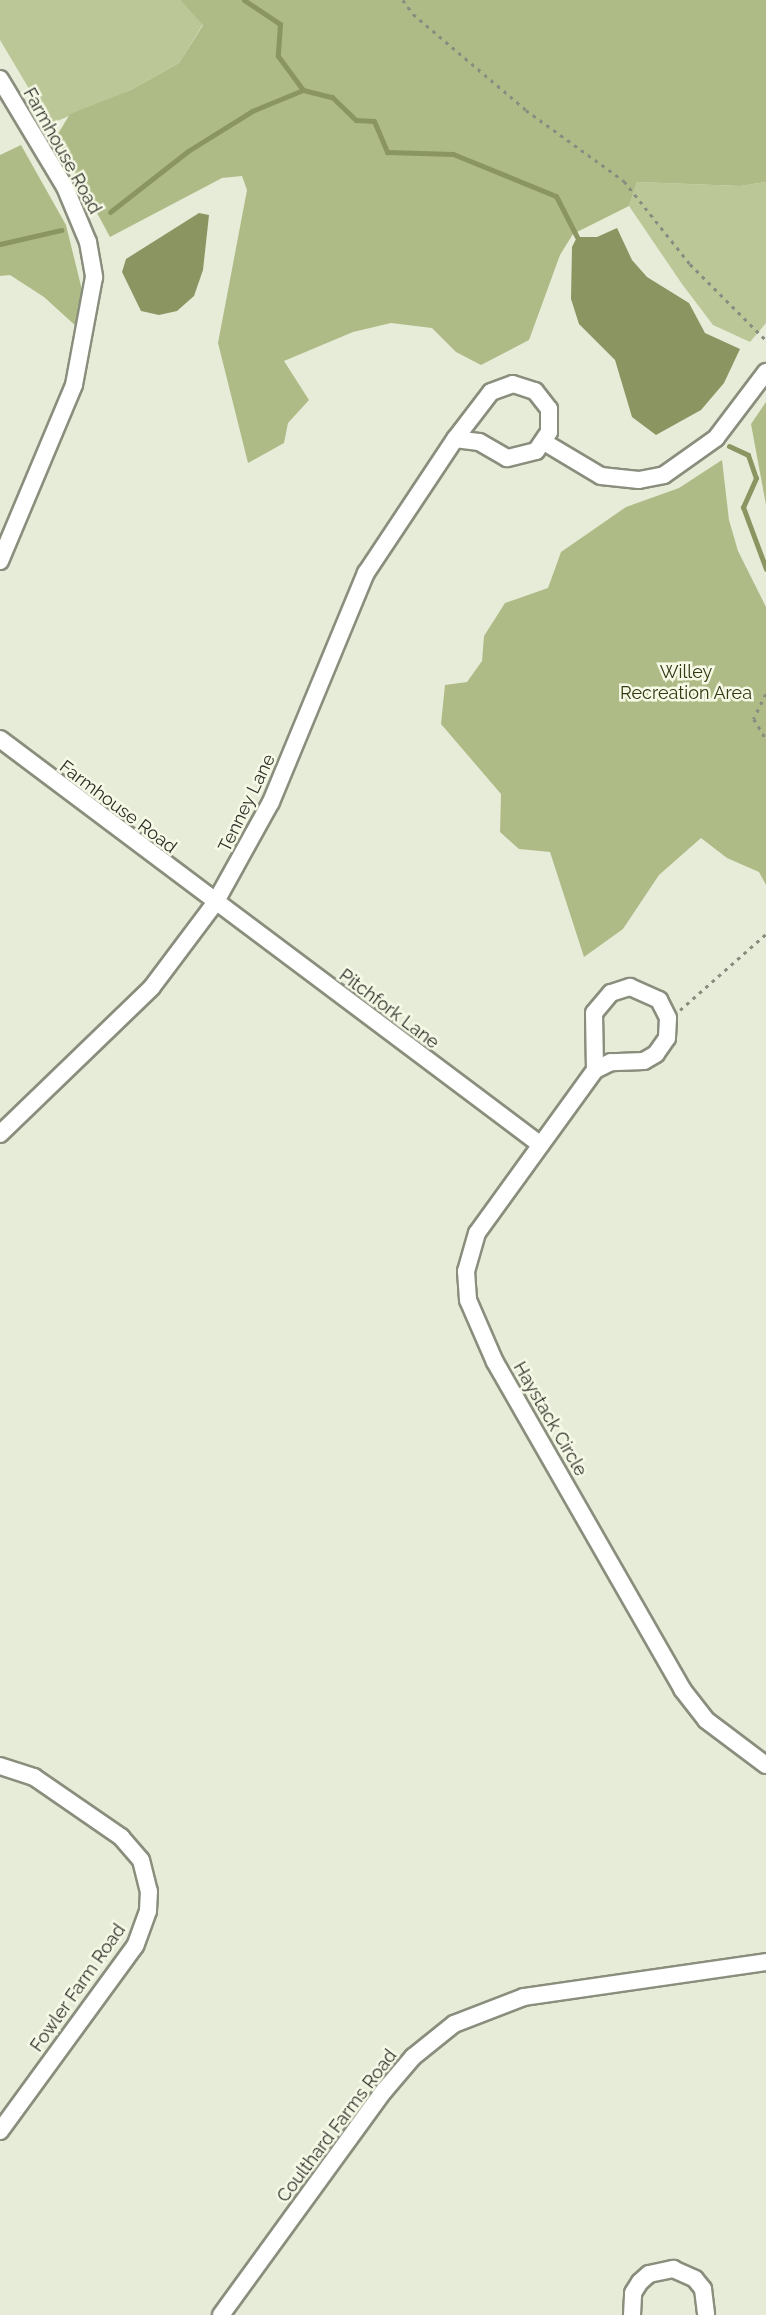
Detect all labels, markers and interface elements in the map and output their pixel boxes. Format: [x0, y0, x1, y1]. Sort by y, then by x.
street label: Farmhouse Road [18, 84, 106, 218]
park label: Willey Recreation Area [620, 662, 752, 704]
street label: Tenney Lane [214, 750, 280, 856]
street label: Farmhouse Road [55, 756, 181, 858]
street label: Pitchfork Lane [335, 964, 443, 1054]
street label: Haystack Circle [509, 1358, 591, 1480]
street label: Fowler Farm Road [26, 1920, 130, 2056]
street label: Coulthard Farms Road [273, 2045, 401, 2207]

